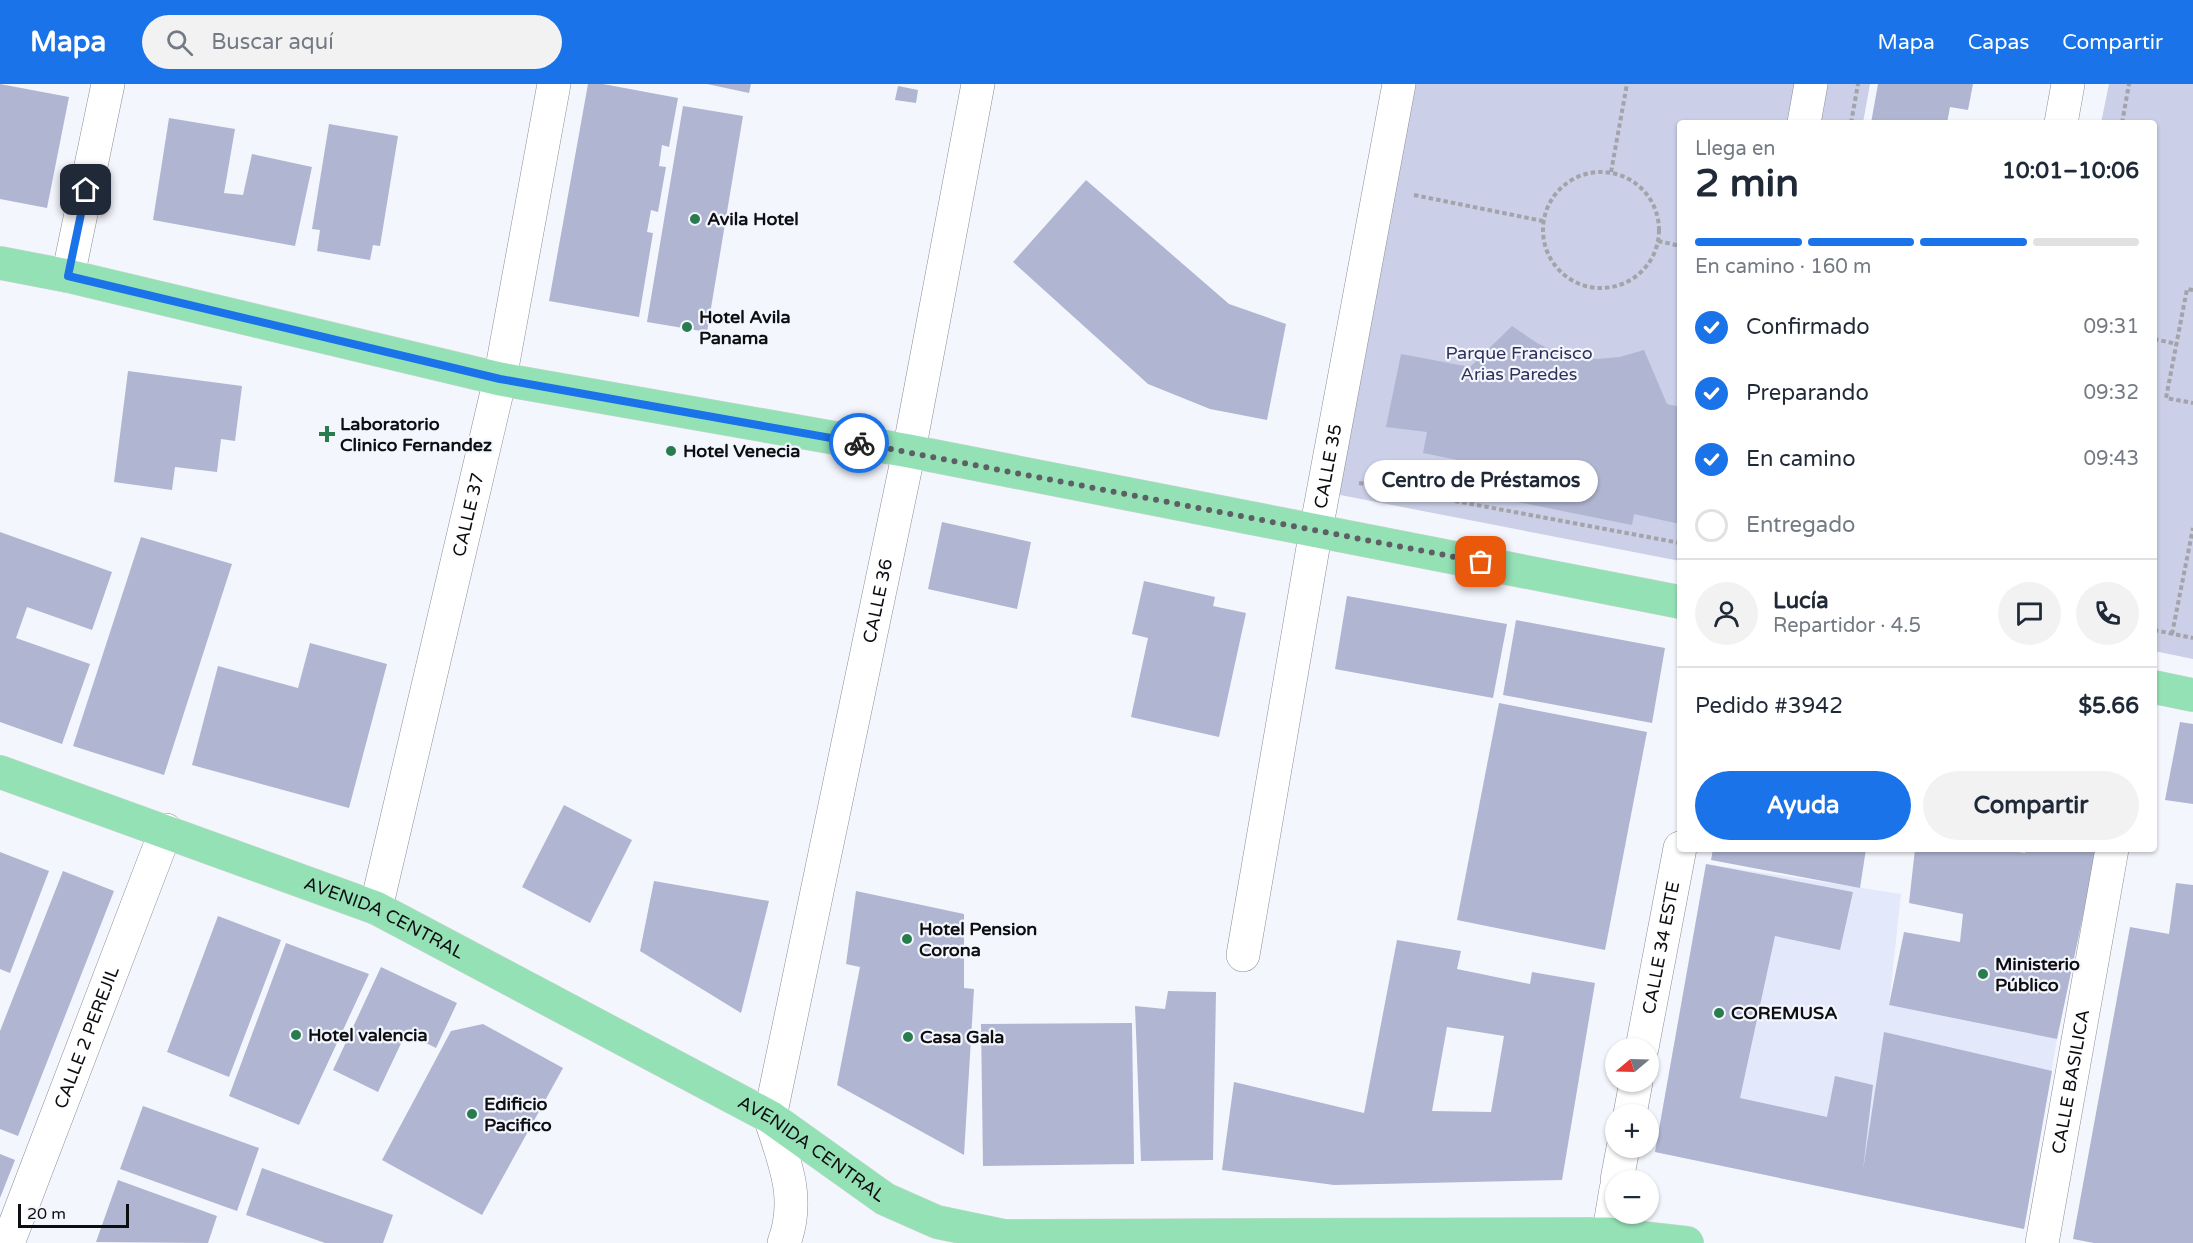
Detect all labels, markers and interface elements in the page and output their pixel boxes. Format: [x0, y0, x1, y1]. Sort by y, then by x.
search box [142, 15, 562, 69]
text: Mapa [30, 25, 106, 59]
icon: search [163, 26, 196, 59]
text: Buscar aquí [211, 29, 334, 55]
text: Mapa [1878, 30, 1935, 55]
text: Capas [1968, 30, 2029, 55]
text: Compartir [2062, 30, 2163, 55]
text: Llega en [1695, 137, 1775, 161]
text: 10:01–10:06 [2002, 158, 2139, 184]
text: 2 min [1695, 160, 1799, 207]
pin [60, 164, 111, 215]
icon: home [69, 173, 102, 206]
place label: Avila Hotel [707, 208, 799, 230]
marker: Avila Hotel [688, 212, 702, 226]
text: En camino · 160 m [1695, 255, 1871, 279]
place label: Hotel Avila Panama [699, 306, 791, 349]
icon: check [1695, 311, 1728, 344]
text: Confirmado [1746, 314, 1870, 340]
text: 09:31 [2084, 315, 2139, 339]
marker: Hotel Avila Panama [680, 320, 694, 334]
park label: Parque Francisco Arias Paredes [1445, 342, 1593, 385]
icon: check [1695, 377, 1728, 410]
text: Preparando [1746, 380, 1869, 406]
text: 09:32 [2084, 381, 2139, 405]
place label: Laboratorio Clinico Fernandez [340, 413, 492, 456]
courier [829, 413, 889, 473]
street label: CALLE 35 [1309, 422, 1346, 510]
marker: Laboratorio Clinico Fernandez [318, 425, 336, 443]
icon: bike [843, 427, 876, 460]
place label: Hotel Venecia [683, 440, 800, 462]
icon: check [1695, 443, 1728, 476]
marker: Hotel Venecia [664, 444, 678, 458]
text: En camino [1746, 446, 1856, 472]
text: 09:43 [2084, 447, 2139, 471]
callout: Centro de Préstamos [1364, 460, 1598, 502]
text: Centro de Préstamos [1382, 469, 1580, 493]
street label: CALLE 37 [448, 471, 489, 559]
text: Entregado [1746, 512, 1855, 538]
pin [1455, 536, 1506, 587]
icon: bag [1464, 545, 1497, 578]
street label: CALLE 36 [858, 557, 897, 645]
button: person [1695, 582, 1758, 645]
button: chat [1998, 582, 2061, 645]
button: phone [2076, 582, 2139, 645]
text: Lucía [1773, 588, 1829, 614]
text: Repartidor · 4.5 [1773, 614, 1921, 638]
text: Pedido #3942 [1695, 693, 1843, 719]
text: $5.66 [2078, 693, 2139, 719]
button: Ayuda [1695, 771, 1911, 840]
button: Compartir [1923, 771, 2139, 840]
street label: AVENIDA CENTRAL [301, 872, 468, 964]
street label: CALLE 34 ESTE [1638, 880, 1684, 1016]
place label: Hotel Pension Corona [919, 918, 1037, 961]
marker: Hotel Pension Corona [900, 932, 914, 946]
place label: Ministerio Público [1995, 953, 2080, 996]
street label: CALLE 2 PEREJIL [49, 963, 124, 1112]
marker: Ministerio Público [1976, 967, 1990, 981]
place label: COREMUSA [1731, 1002, 1838, 1024]
marker: COREMUSA [1712, 1006, 1726, 1020]
street label: CALLE BASILICA [2047, 1007, 2094, 1156]
place label: Hotel valencia [308, 1024, 428, 1046]
place label: Casa Gala [920, 1026, 1004, 1048]
marker: Hotel valencia [289, 1028, 303, 1042]
marker: Casa Gala [901, 1030, 915, 1044]
north arrow [1605, 1038, 1659, 1092]
map controls [1605, 1038, 1659, 1224]
street label: AVENIDA CENTRAL [734, 1091, 890, 1207]
place label: Edificio Pacifico [484, 1093, 552, 1136]
button: + [1605, 1104, 1659, 1158]
marker: Edificio Pacifico [465, 1107, 479, 1121]
button: − [1605, 1170, 1659, 1224]
scale bar [18, 1201, 129, 1228]
text: 20 m [27, 1204, 66, 1224]

